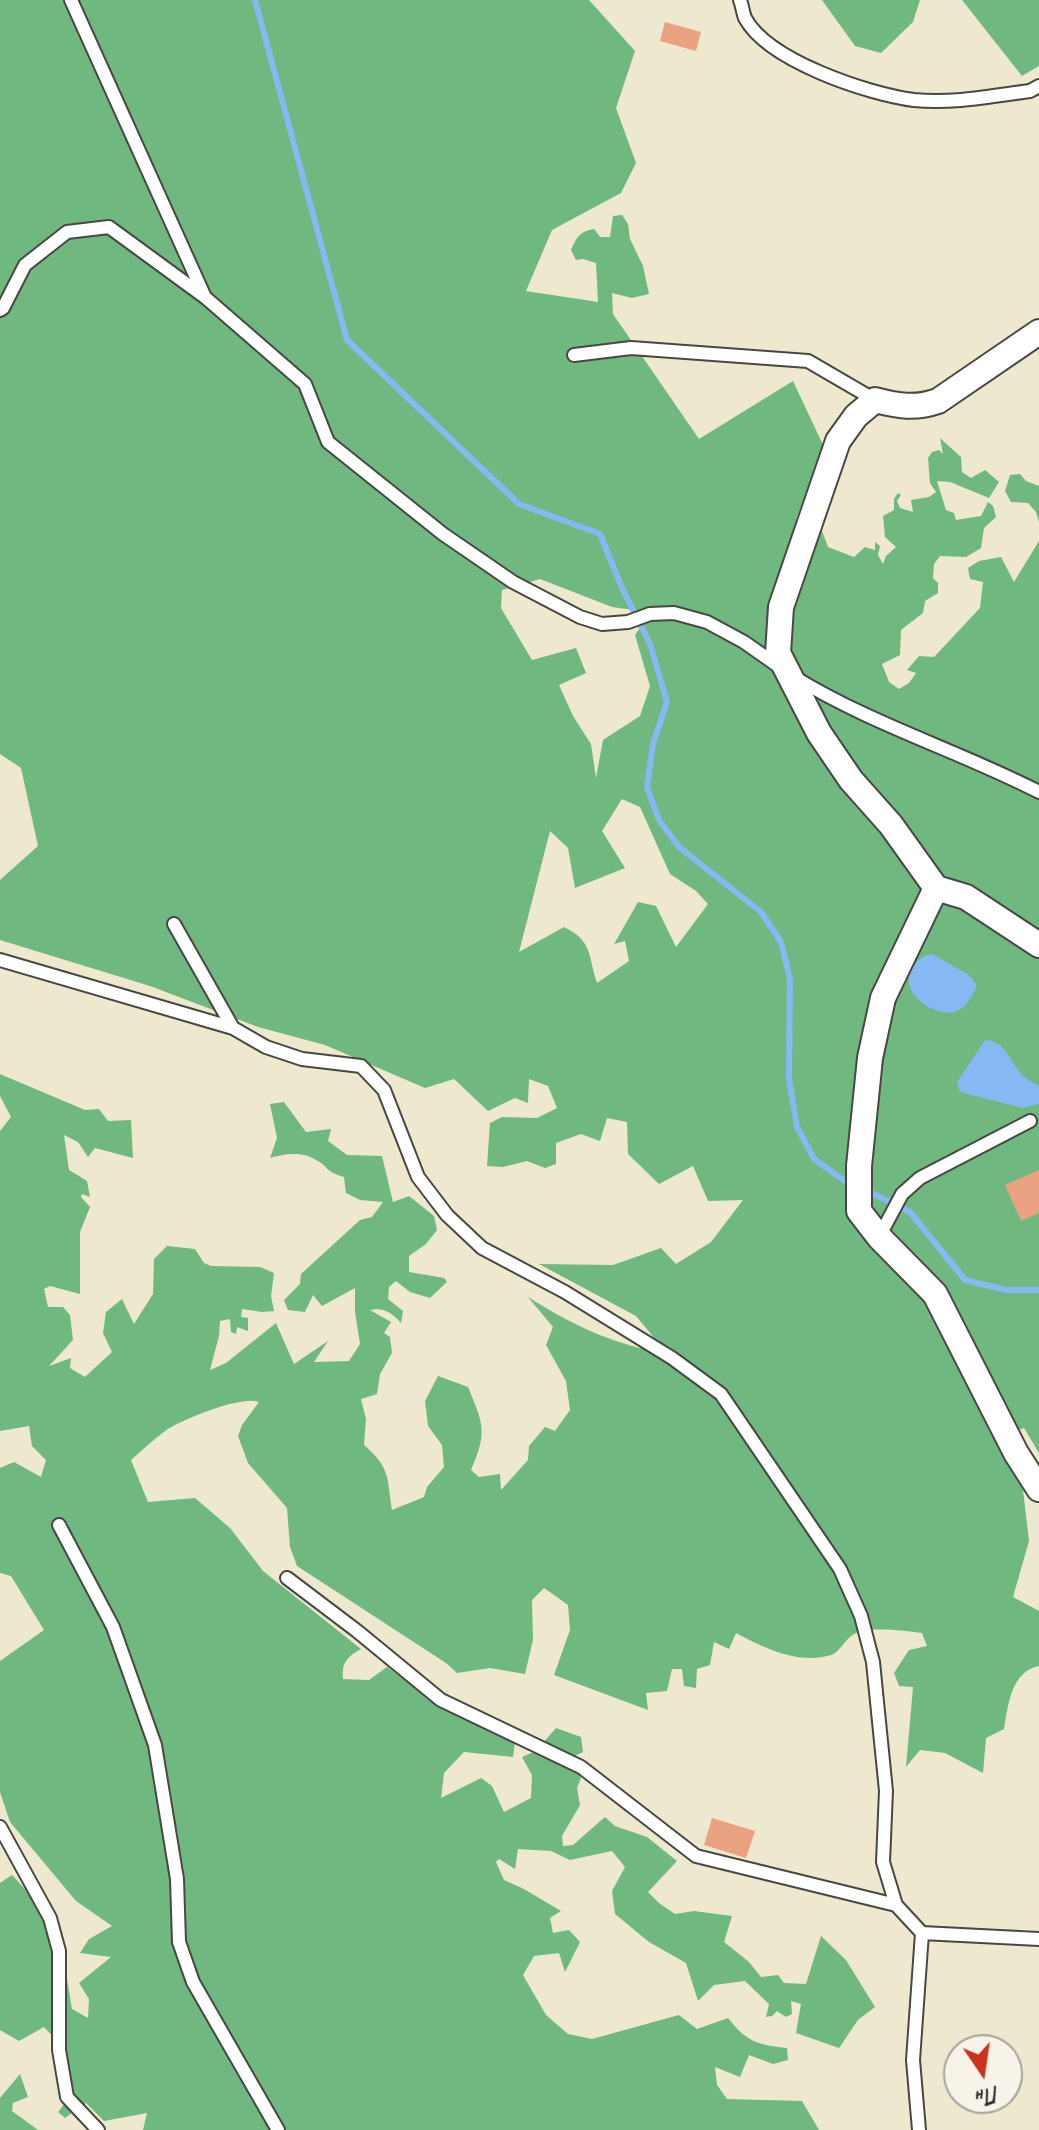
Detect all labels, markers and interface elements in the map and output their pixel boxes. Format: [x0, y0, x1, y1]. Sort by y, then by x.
north arrow [943, 2034, 1023, 2114]
text: Пн [974, 2079, 1002, 2112]

